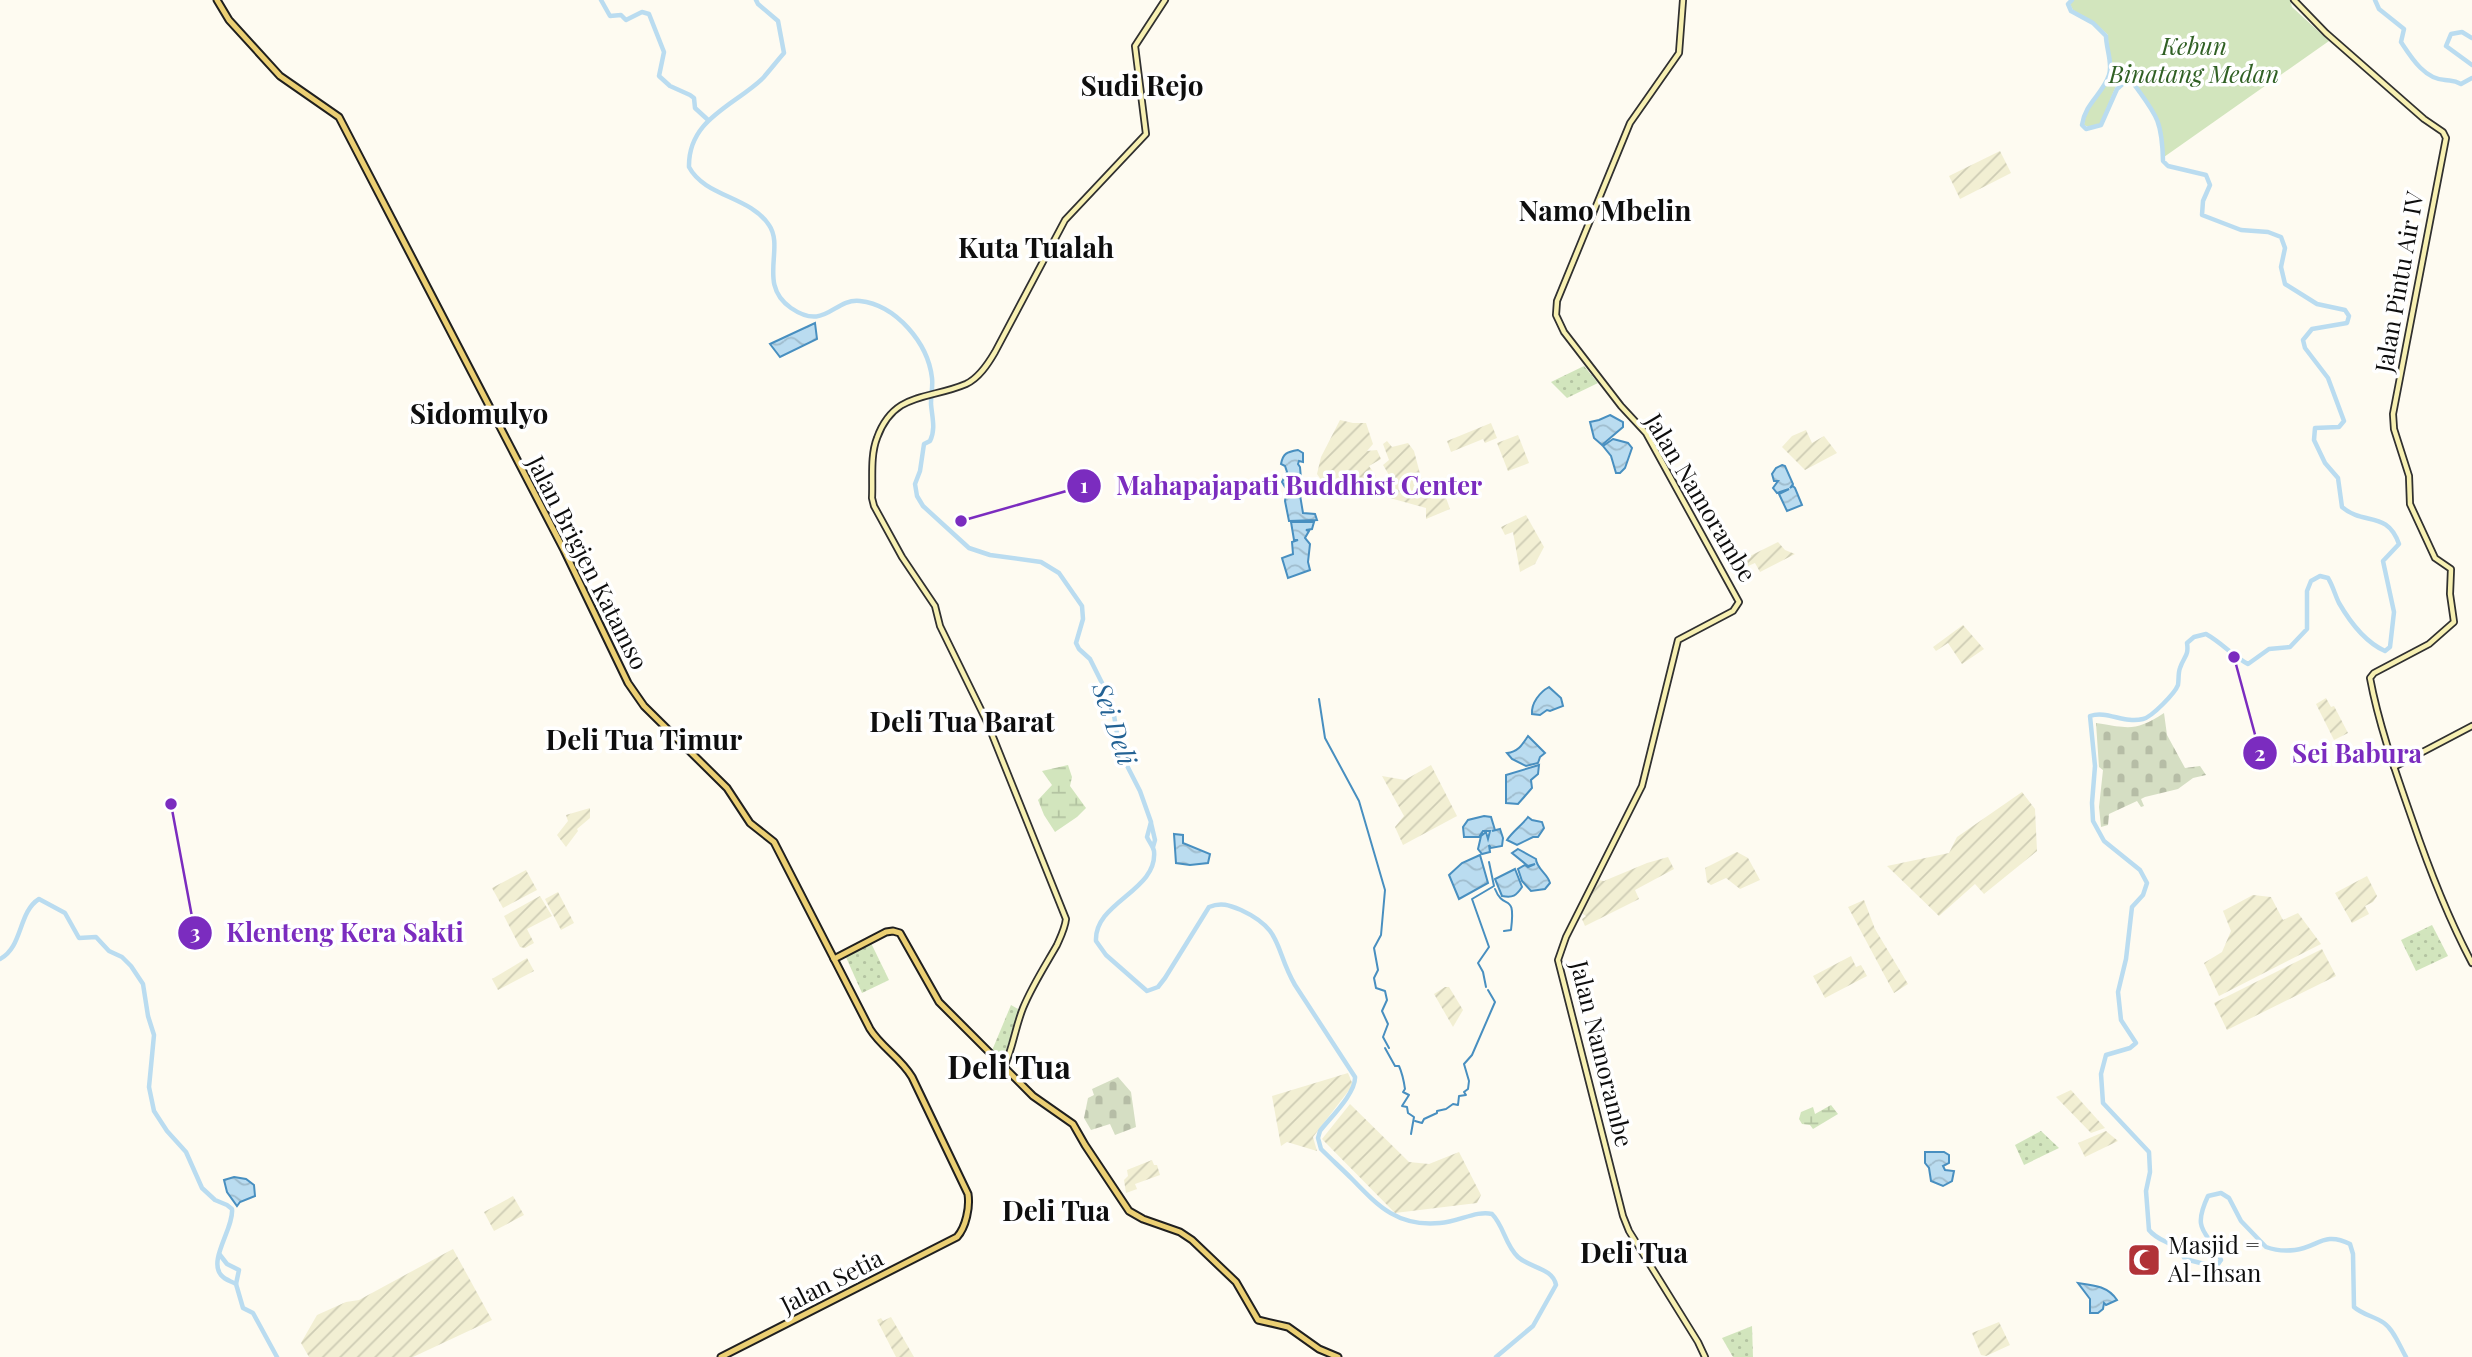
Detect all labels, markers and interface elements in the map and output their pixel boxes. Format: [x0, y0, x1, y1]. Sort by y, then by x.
park label: Kebun Binatang Medan [2108, 29, 2279, 89]
district label: Sudi Rejo [1080, 66, 1204, 103]
street label: Jalan Pintu Air IV [2366, 188, 2430, 375]
district label: Namo Mbelin [1518, 191, 1692, 228]
district label: Kuta Tualah [958, 228, 1114, 265]
district label: Sidomulyo [410, 394, 548, 431]
street label: Jalan Namorambe [1638, 406, 1765, 587]
street label: Jalan Brigjen Katamso [521, 449, 657, 674]
callout: Mahapajapati Buddhist Center [1067, 462, 1496, 509]
text: Mahapajapati Buddhist Center [1116, 467, 1482, 502]
text: 1 [1080, 470, 1088, 498]
water label: Sei Deli [1085, 677, 1146, 771]
district label: Deli Tua Barat [869, 702, 1055, 739]
district label: Deli Tua Timur [546, 720, 742, 757]
callout: Sei Babura [2243, 730, 2436, 777]
text: Sei Babura [2292, 735, 2423, 770]
text: 2 [2255, 738, 2266, 766]
callout: Klenteng Kera Sakti [177, 910, 477, 957]
text: Klenteng Kera Sakti [226, 914, 464, 949]
text: 3 [190, 917, 200, 945]
street label: Jalan Namorambe [1564, 956, 1642, 1150]
district label: Deli Tua [947, 1044, 1071, 1087]
district label: Deli Tua [1002, 1191, 1111, 1228]
place label: Masjid = Al-Ihsan [2167, 1228, 2261, 1288]
district label: Deli Tua [1580, 1233, 1689, 1270]
street label: Jalan Setia [774, 1241, 888, 1320]
mosque icon: Masjid = Al-Ihsan [2125, 1241, 2163, 1279]

